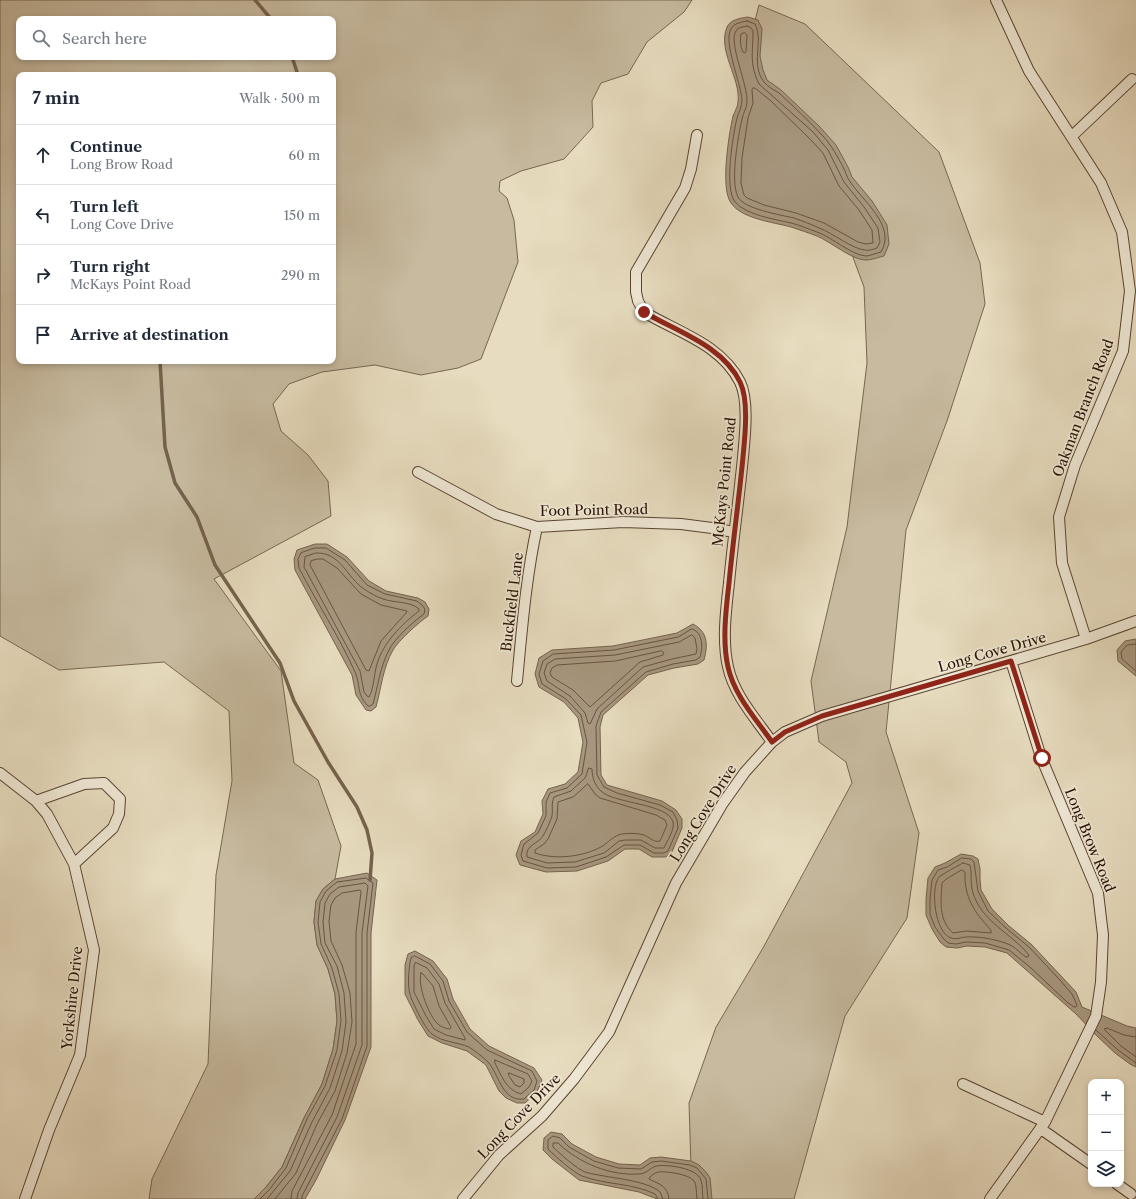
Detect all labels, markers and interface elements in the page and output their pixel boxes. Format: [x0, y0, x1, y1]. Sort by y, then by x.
search box [16, 16, 336, 60]
icon: search [30, 27, 52, 49]
text: Search here [62, 29, 147, 48]
text: 7 min [32, 88, 80, 108]
text: Walk · 500 m [239, 90, 320, 106]
text: Continue [70, 137, 142, 156]
icon: ahead [32, 144, 54, 166]
text: 60 m [289, 147, 320, 163]
text: Long Brow Road [70, 156, 173, 172]
text: Turn left [70, 197, 139, 216]
icon: left [32, 204, 54, 226]
text: 150 m [284, 207, 320, 223]
text: Long Cove Drive [70, 216, 174, 232]
text: Turn right [70, 257, 150, 276]
icon: right [32, 264, 54, 286]
text: 290 m [281, 267, 320, 283]
text: McKays Point Road [70, 276, 191, 292]
route end [635, 303, 653, 321]
icon: arrive [32, 324, 54, 346]
text: Arrive at destination [70, 325, 229, 344]
street label: Oakman Branch Road [1048, 336, 1118, 479]
street label: McKays Point Road [708, 416, 740, 548]
street label: Foot Point Road [540, 500, 649, 520]
street label: Buckfield Lane [497, 551, 527, 653]
street label: Long Cove Drive [936, 628, 1048, 676]
route start [1033, 749, 1051, 767]
street label: Long Cove Drive [666, 761, 740, 865]
street label: Long Brow Road [1061, 785, 1119, 895]
street label: Yorkshire Drive [58, 945, 86, 1051]
street label: Long Cove Drive [474, 1069, 564, 1162]
map controls [1088, 1079, 1124, 1187]
button: + [1088, 1079, 1124, 1115]
button: − [1088, 1115, 1124, 1151]
button: layers [1088, 1151, 1124, 1187]

